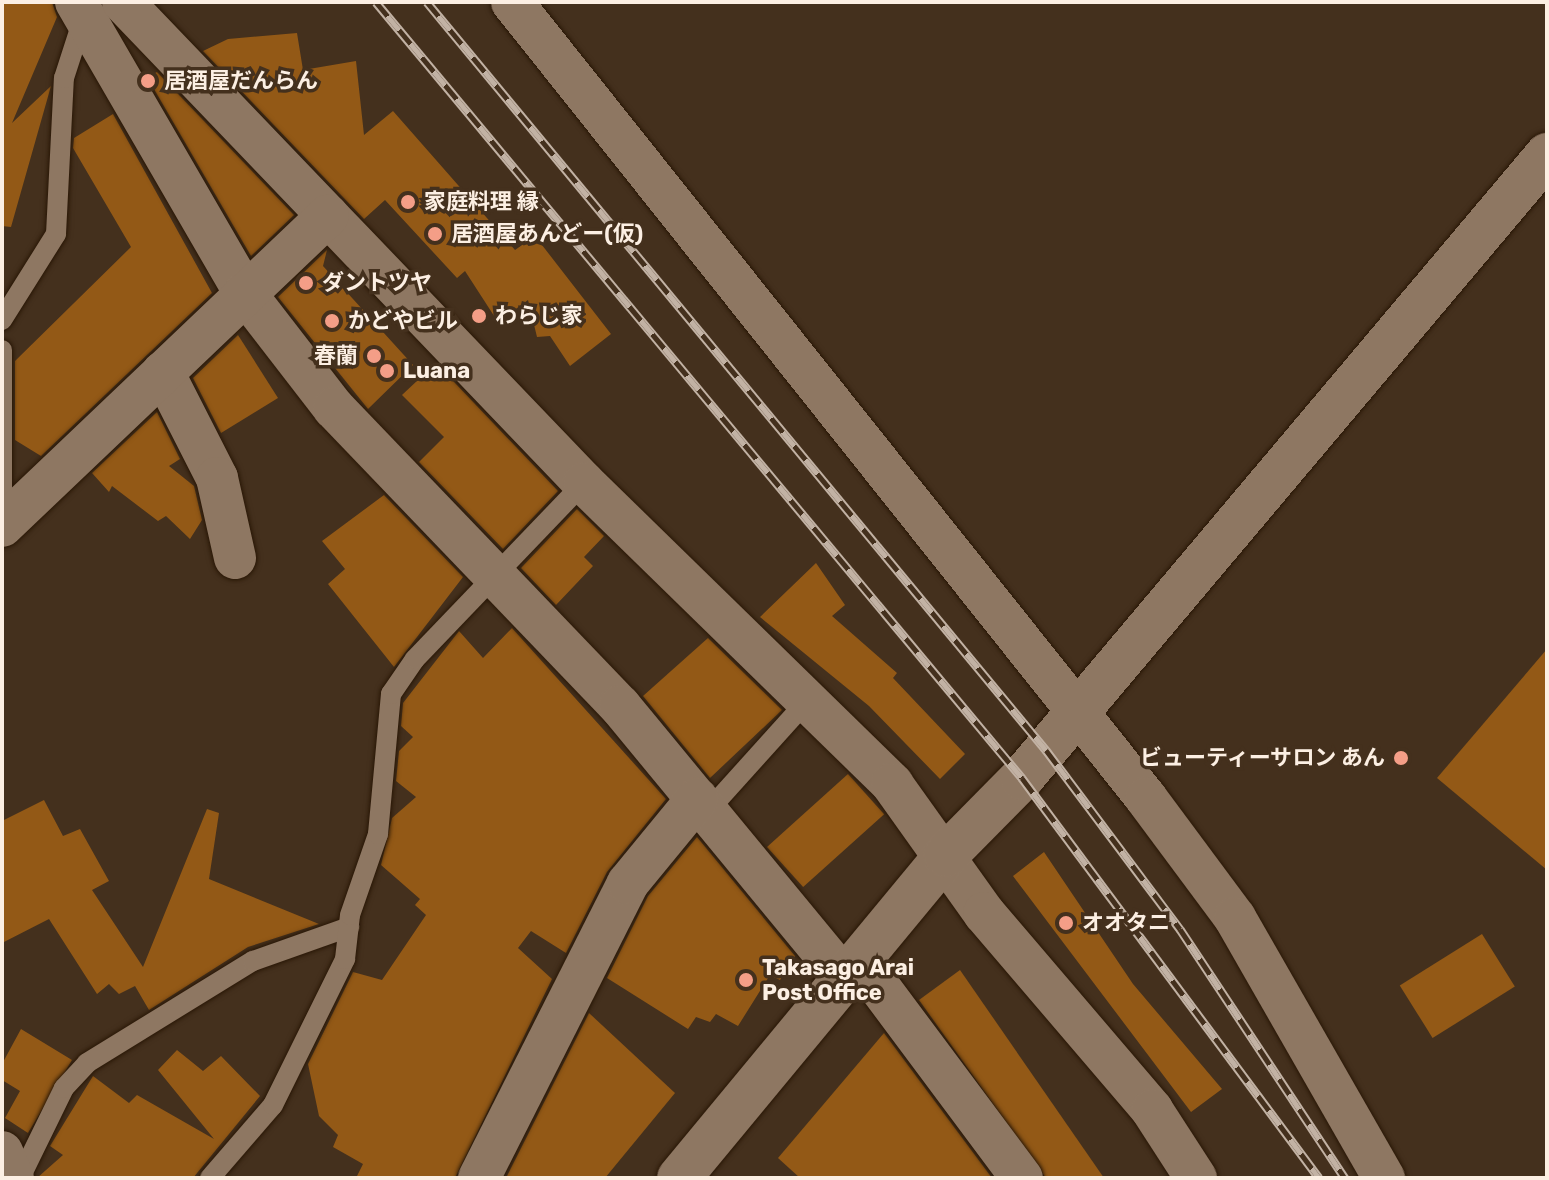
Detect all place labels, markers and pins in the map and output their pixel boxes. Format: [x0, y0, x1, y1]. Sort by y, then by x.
place label: 居酒屋だんらん [164, 68, 318, 94]
marker: 居酒屋だんらん [139, 72, 157, 90]
place label: 家庭料理 縁 [424, 189, 539, 215]
marker: 家庭料理 縁 [399, 193, 417, 211]
place label: 居酒屋あんどー(仮) [451, 221, 644, 247]
marker: 居酒屋あんどー(仮) [426, 225, 444, 243]
place label: ダントツヤ [322, 270, 432, 296]
marker: ダントツヤ [297, 274, 315, 292]
place label: わらじ家 [495, 303, 583, 329]
marker: わらじ家 [470, 307, 488, 325]
place label: かどやビル [348, 308, 458, 334]
marker: かどやビル [323, 312, 341, 330]
place label: 春蘭 [314, 343, 358, 369]
marker: 春蘭 [365, 347, 383, 365]
place label: Luana [403, 358, 470, 384]
marker: Luana [378, 362, 396, 380]
place label: ビューティーサロン あん [1138, 745, 1385, 771]
marker: ビューティーサロン あん [1392, 749, 1410, 767]
place label: オオタニ [1082, 910, 1170, 936]
marker: オオタニ [1057, 914, 1075, 932]
place label: Takasago Arai Post Office [762, 954, 915, 1006]
marker: Takasago Arai Post Office [737, 971, 755, 989]

